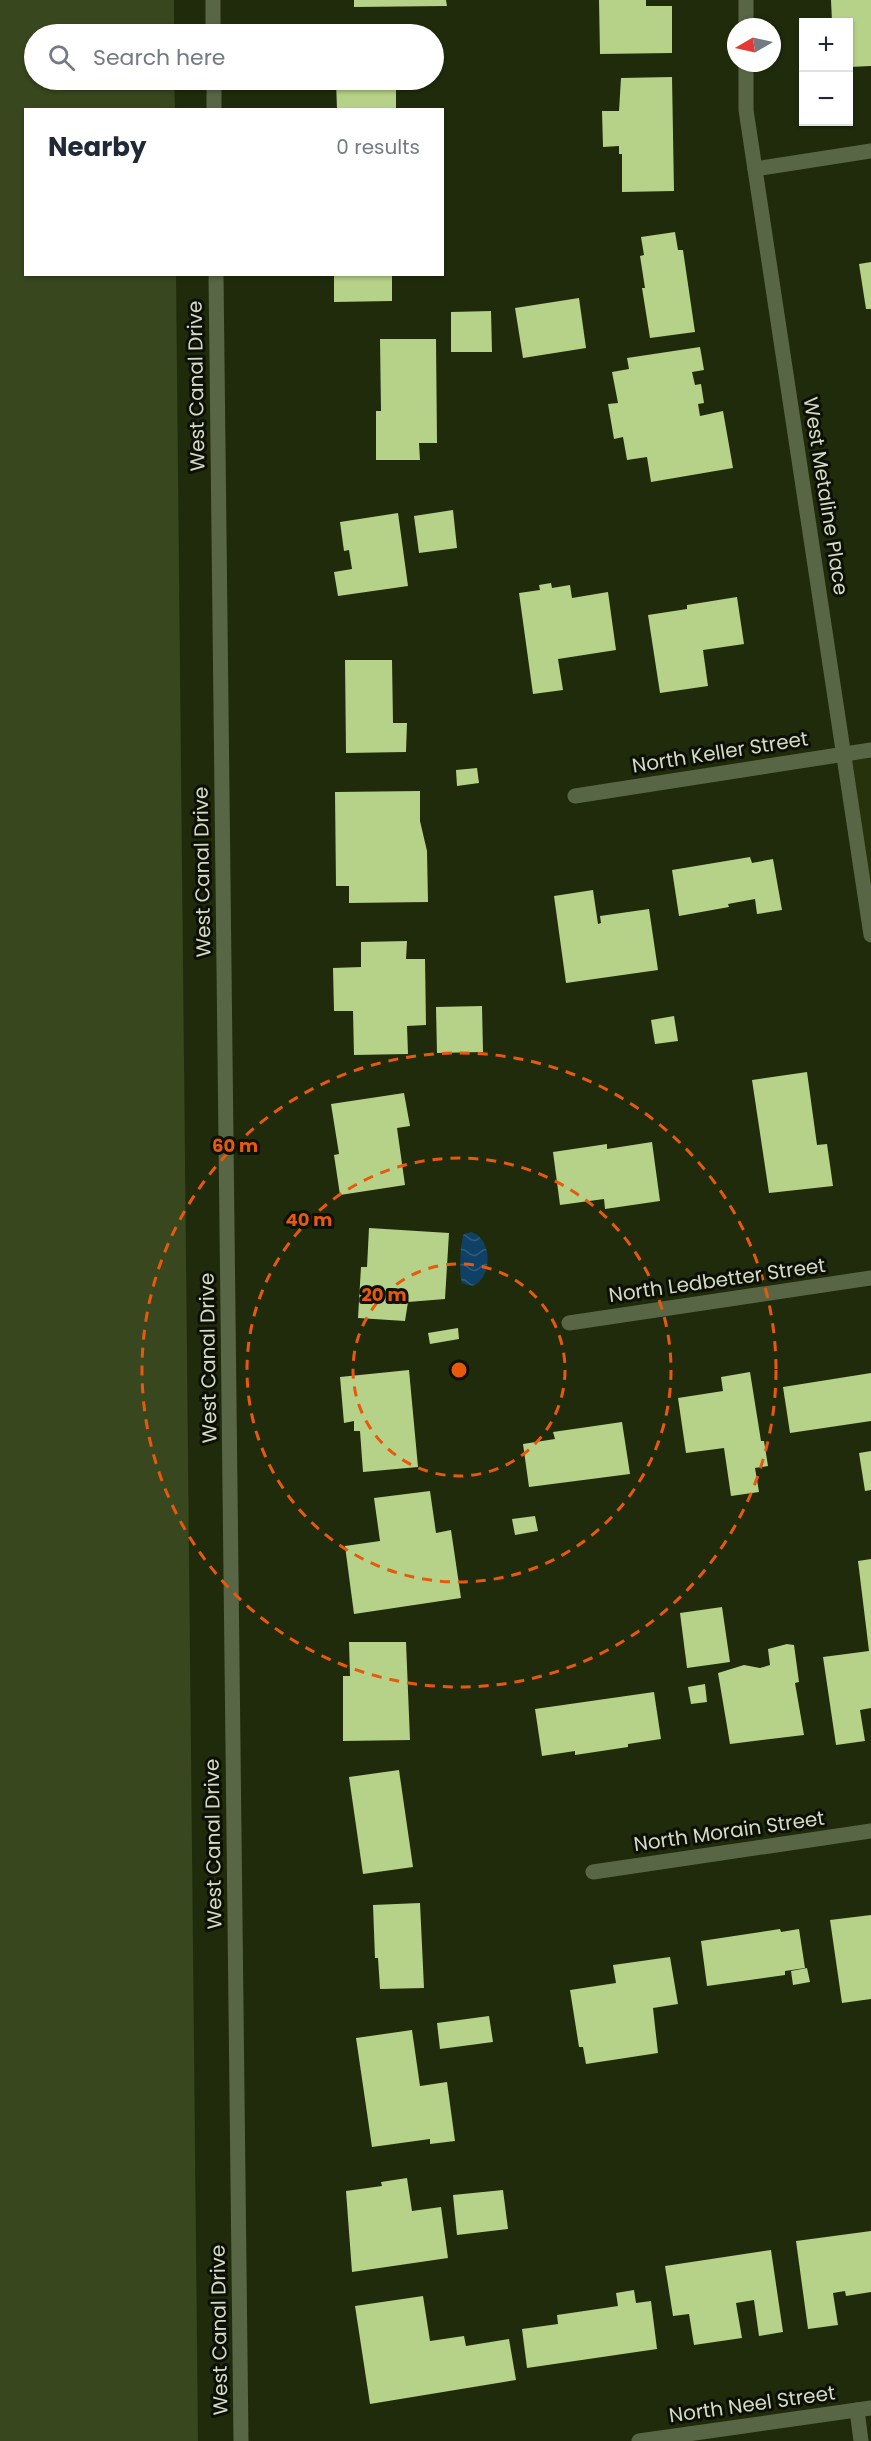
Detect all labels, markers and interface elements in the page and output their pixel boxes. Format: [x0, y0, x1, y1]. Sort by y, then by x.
north arrow [727, 18, 781, 72]
map controls [799, 18, 853, 126]
button: + [799, 18, 853, 72]
search box [24, 24, 444, 90]
icon: search [45, 41, 78, 74]
text: Search here [93, 42, 226, 73]
button: − [799, 72, 853, 126]
text: Nearby [48, 129, 146, 165]
text: 0 results [336, 133, 420, 161]
street label: West Canal Drive [181, 300, 211, 472]
street label: West Metaline Place [797, 395, 855, 597]
street label: North Keller Street [630, 724, 810, 780]
street label: West Canal Drive [187, 786, 217, 958]
text: 60 m [212, 1133, 258, 1158]
text: 40 m [286, 1207, 332, 1232]
street label: North Ledbetter Street [607, 1251, 827, 1309]
street label: West Canal Drive [193, 1272, 223, 1444]
text: 20 m [362, 1282, 406, 1307]
centre of rings [449, 1360, 469, 1380]
street label: West Canal Drive [198, 1758, 228, 1930]
street label: North Morain Street [632, 1804, 826, 1858]
street label: West Canal Drive [204, 2244, 234, 2416]
street label: North Neel Street [667, 2378, 837, 2430]

